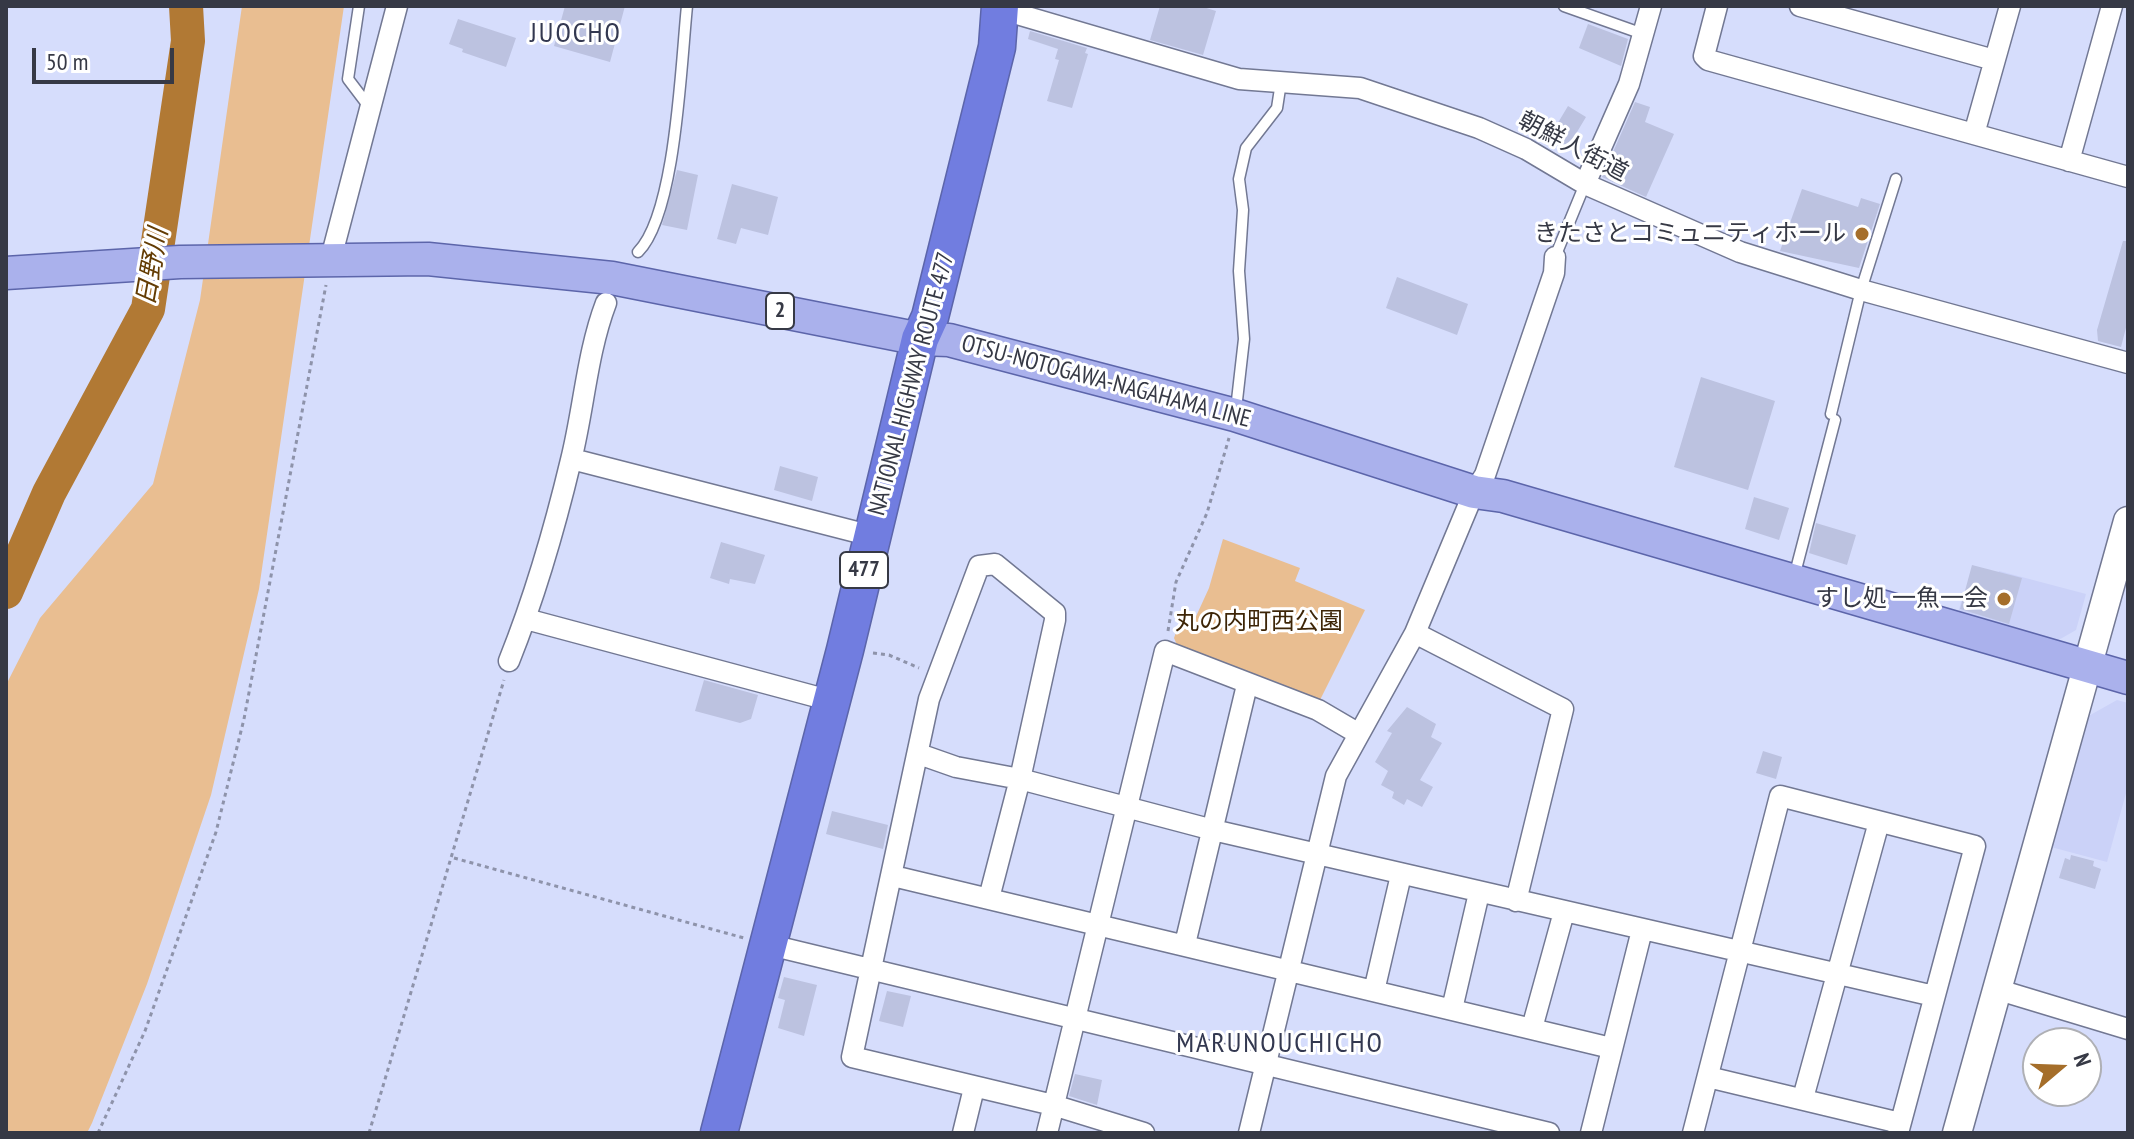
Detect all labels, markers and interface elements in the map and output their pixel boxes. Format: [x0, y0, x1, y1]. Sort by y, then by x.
district label: JUOCHO [530, 17, 622, 51]
scale bar [36, 32, 178, 82]
text: 50 m [46, 46, 88, 77]
street label: 朝鮮人街道 [1513, 106, 1633, 188]
place label: きたさとコミュニティホール [1534, 220, 1846, 248]
marker: きたさとコミュニティホール [1853, 225, 1871, 243]
water label: 日野川 [131, 226, 175, 308]
street label: NATIONAL HIGHWAY ROUTE 477 [863, 249, 961, 519]
road number: 2 [766, 293, 794, 329]
street label: OTSU-NOTOGAWA-NAGAHAMA LINE [958, 329, 1254, 435]
road number: 477 [840, 552, 888, 588]
place label: すし処 一魚一会 [1815, 585, 1988, 613]
marker: すし処 一魚一会 [1995, 590, 2013, 608]
park label: 丸の内町西公園 [1175, 608, 1343, 636]
district label: MARUNOUCHICHO [1176, 1027, 1384, 1061]
north arrow [2022, 1027, 2102, 1107]
text: N [2068, 1050, 2098, 1070]

